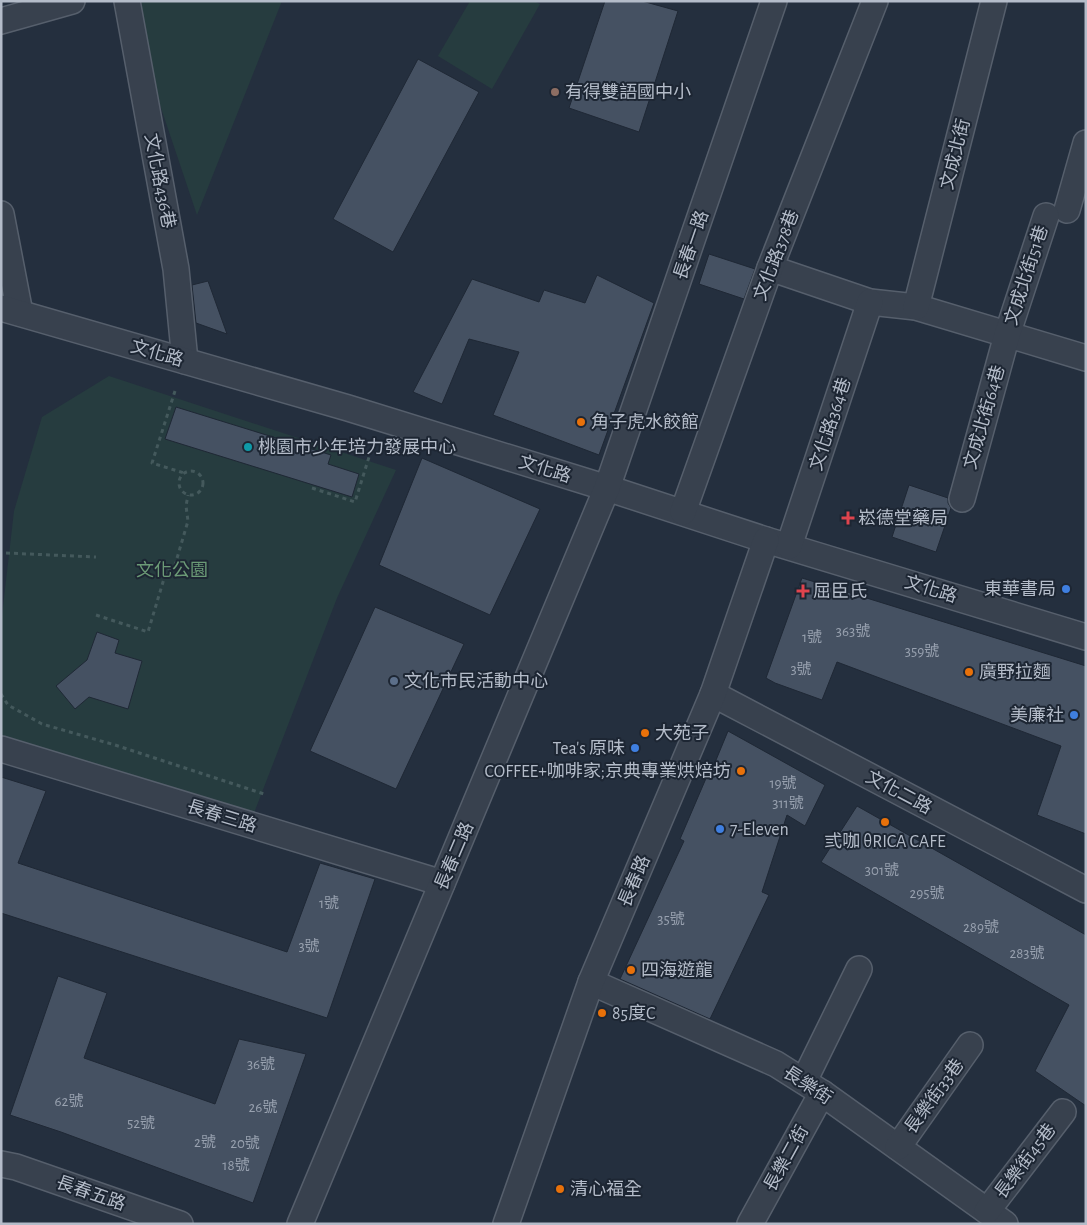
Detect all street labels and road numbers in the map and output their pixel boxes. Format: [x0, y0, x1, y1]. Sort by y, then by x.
street label: 文成北街 [937, 117, 973, 191]
street label: 文化路436巷 [141, 132, 179, 230]
street label: 文化路378巷 [750, 207, 802, 303]
street label: 長春一路 [670, 208, 712, 282]
street label: 文成北街51巷 [1000, 223, 1052, 327]
street label: 文化路 [128, 336, 186, 370]
street label: 文成北街64巷 [960, 363, 1008, 471]
street label: 文化路364巷 [806, 375, 854, 473]
street label: 文化路 [516, 452, 574, 486]
street label: 文化路 [902, 572, 960, 606]
street label: 文化二路 [863, 766, 935, 818]
street label: 長春三路 [185, 796, 259, 836]
street label: 長春二路 [431, 819, 477, 893]
street label: 長春路 [614, 852, 654, 910]
street label: 長樂街33巷 [900, 1055, 968, 1137]
street label: 長樂街 [780, 1062, 836, 1108]
street label: 長樂街45巷 [990, 1120, 1060, 1202]
street label: 長樂二街 [760, 1122, 812, 1194]
street label: 長春五路 [54, 1172, 128, 1214]

